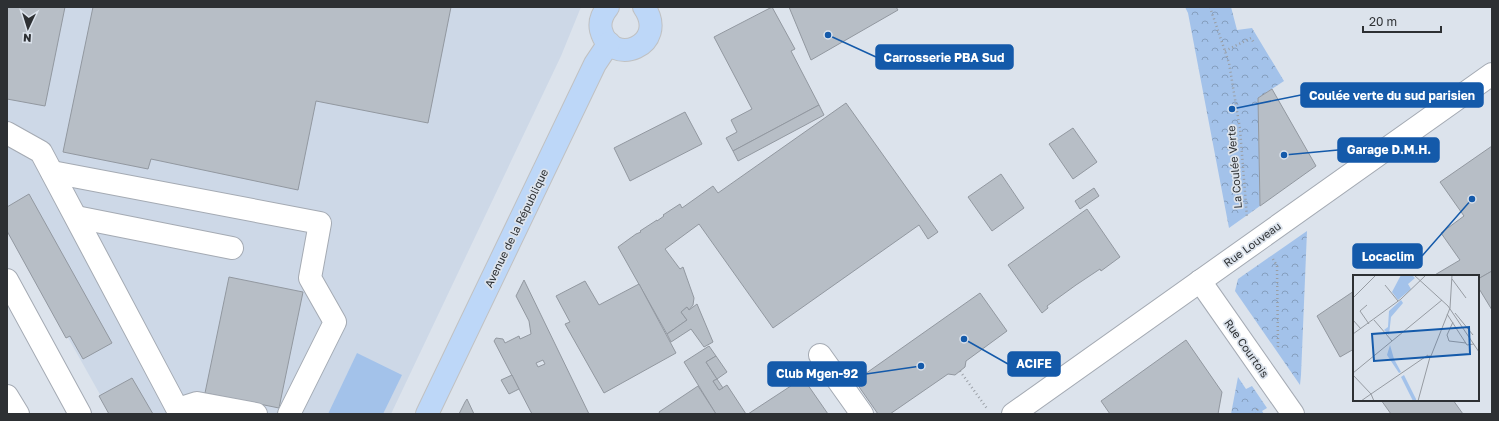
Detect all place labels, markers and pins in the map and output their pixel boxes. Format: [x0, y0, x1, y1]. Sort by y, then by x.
callout: Carrosserie PBA Sud [876, 45, 1013, 69]
callout: Coulée verte du sud parisien [1301, 83, 1483, 107]
callout: Garage D.M.H. [1338, 138, 1439, 162]
callout: Locaclim [1353, 244, 1422, 268]
callout: ACIFE [1008, 352, 1060, 376]
callout: Club Mgen-92 [768, 362, 866, 386]

